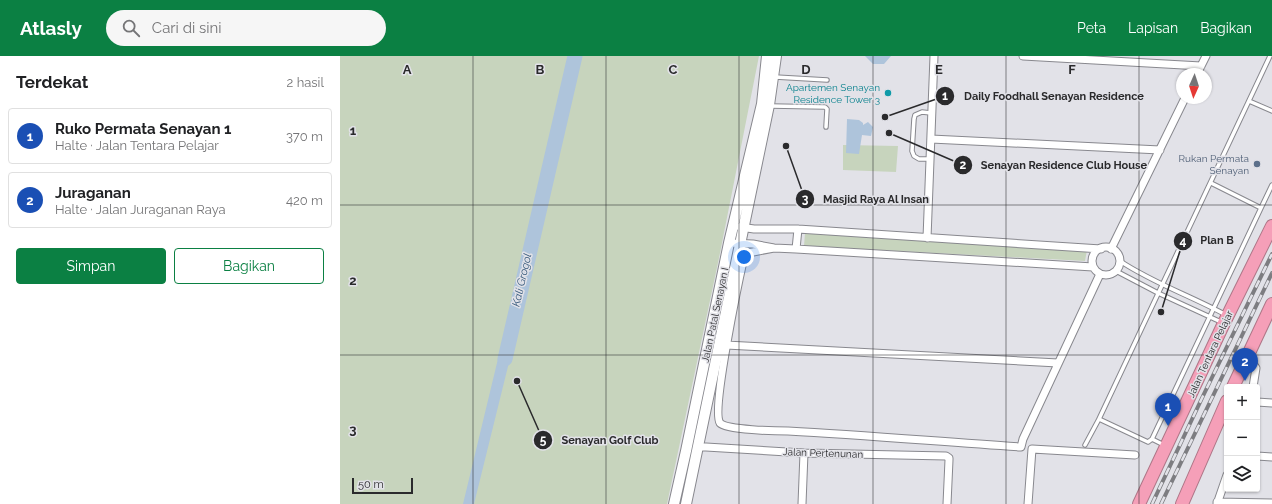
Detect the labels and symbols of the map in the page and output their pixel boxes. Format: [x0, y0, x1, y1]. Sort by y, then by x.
text: A [403, 62, 412, 77]
text: B [536, 62, 545, 77]
text: C [669, 62, 678, 77]
text: D [801, 62, 811, 77]
text: E [935, 62, 943, 77]
text: F [1068, 62, 1076, 77]
north arrow [1176, 68, 1212, 104]
place label: Apartemen Senayan Residence Tower 3 [786, 82, 880, 105]
callout: Daily Foodhall Senayan Residence [935, 84, 1152, 107]
marker: Apartemen Senayan Residence Tower 3 [883, 88, 893, 98]
text: 1 [942, 89, 948, 103]
text: Daily Foodhall Senayan Residence [964, 90, 1144, 103]
text: 1 [350, 123, 357, 138]
callout: Senayan Residence Club House [953, 153, 1155, 176]
place label: Rukan Permata Senayan [1179, 153, 1249, 176]
text: 2 [960, 158, 967, 172]
text: Senayan Residence Club House [981, 159, 1148, 172]
marker: Rukan Permata Senayan [1252, 159, 1262, 169]
callout: Masjid Raya Al Insan [795, 187, 937, 210]
text: 3 [802, 192, 809, 206]
text: Masjid Raya Al Insan [823, 193, 929, 206]
callout: Plan B [1173, 229, 1242, 252]
text: 4 [1180, 234, 1187, 248]
text: Plan B [1200, 234, 1234, 247]
your location [734, 247, 754, 267]
water label: Kali Grogol [510, 252, 534, 308]
street label: Jalan Patal Senayan I [700, 267, 730, 363]
text: 2 [349, 273, 357, 288]
street label: Jalan Tentara Pelajar [1185, 308, 1235, 399]
pin: 2 [1232, 348, 1258, 381]
pin: 1 [1155, 393, 1181, 426]
text: 3 [349, 422, 357, 437]
callout: Senayan Golf Club [533, 428, 667, 451]
text: 5 [540, 433, 547, 447]
text: Senayan Golf Club [562, 434, 658, 447]
street label: Jalan Pertenunan [783, 446, 863, 460]
scale bar [352, 476, 413, 495]

